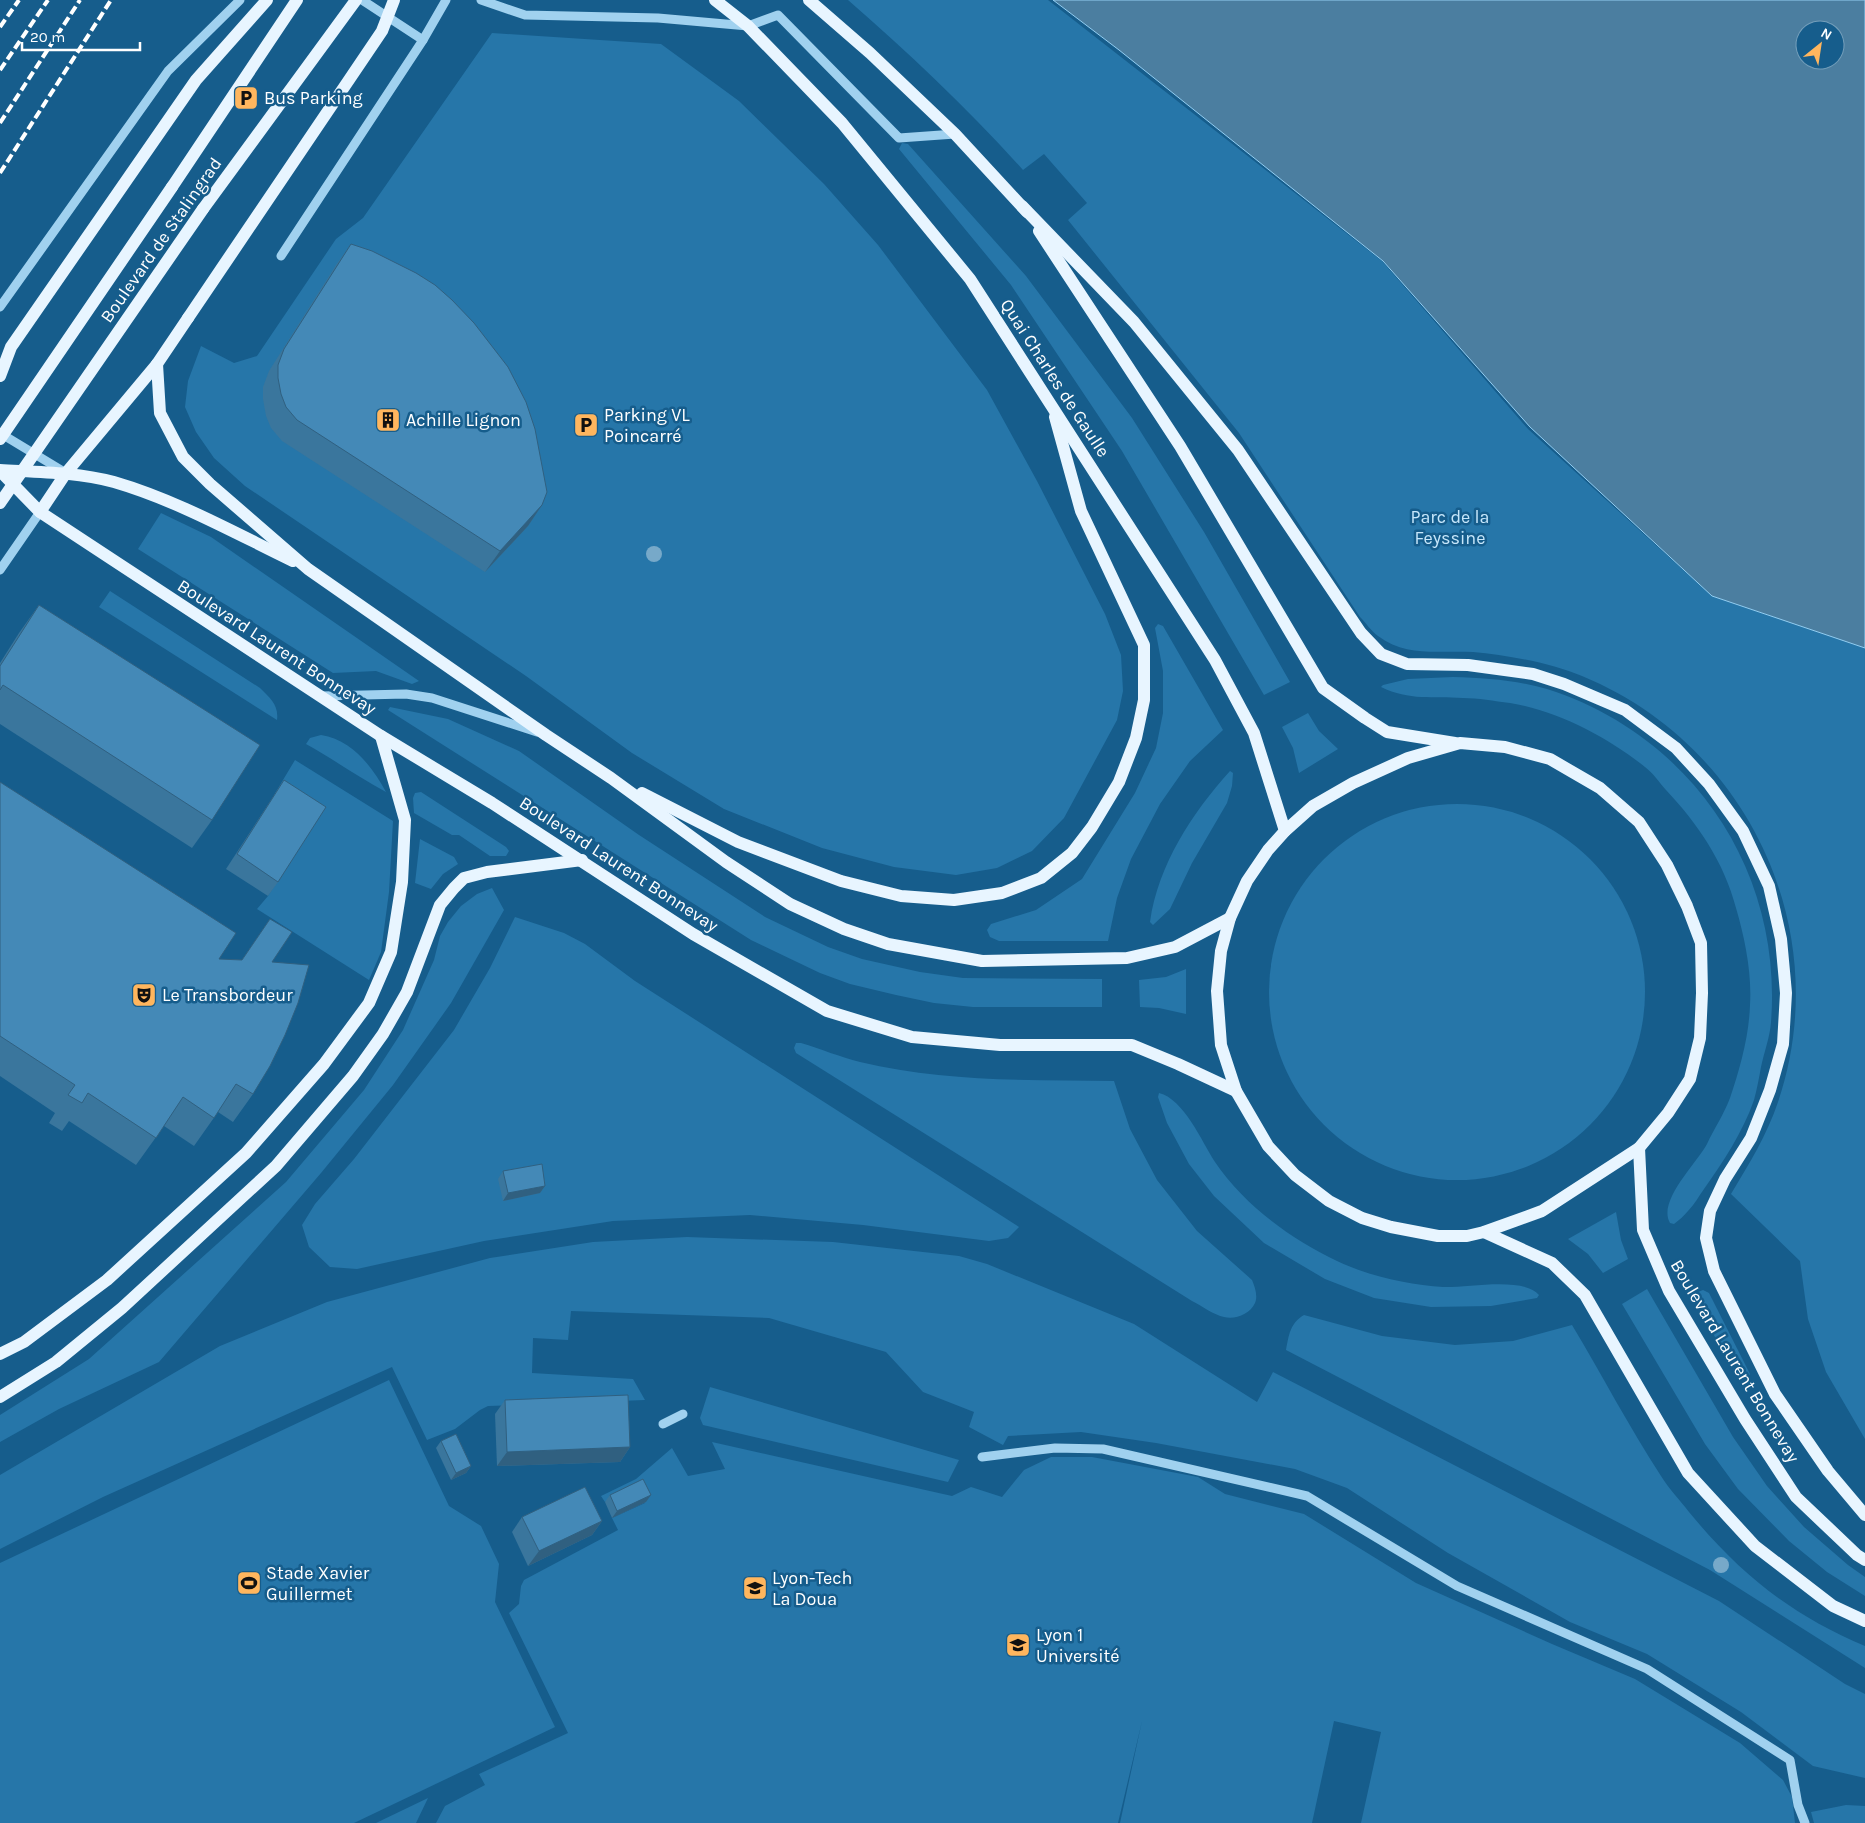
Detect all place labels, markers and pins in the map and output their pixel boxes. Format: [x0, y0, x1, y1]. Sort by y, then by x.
parking icon: Bus Parking [233, 85, 259, 111]
place label: Bus Parking [264, 87, 363, 109]
place label: Parking VL Poincarré [604, 404, 690, 447]
building icon: Achille Lignon [375, 407, 401, 433]
place label: Achille Lignon [406, 409, 521, 431]
parking icon: Parking VL Poincarré [573, 412, 599, 438]
theatre icon: Le Transbordeur [131, 982, 157, 1008]
place label: Le Transbordeur [162, 984, 293, 1006]
place label: Stade Xavier Guillermet [266, 1562, 370, 1605]
place label: Lyon-Tech La Doua [772, 1567, 852, 1610]
sports icon: Stade Xavier Guillermet [236, 1570, 262, 1596]
school or university icon: Lyon-Tech La Doua [742, 1575, 768, 1601]
place label: Lyon 1 Université [1036, 1624, 1120, 1667]
school or university icon: Lyon 1 Université [1005, 1632, 1031, 1658]

